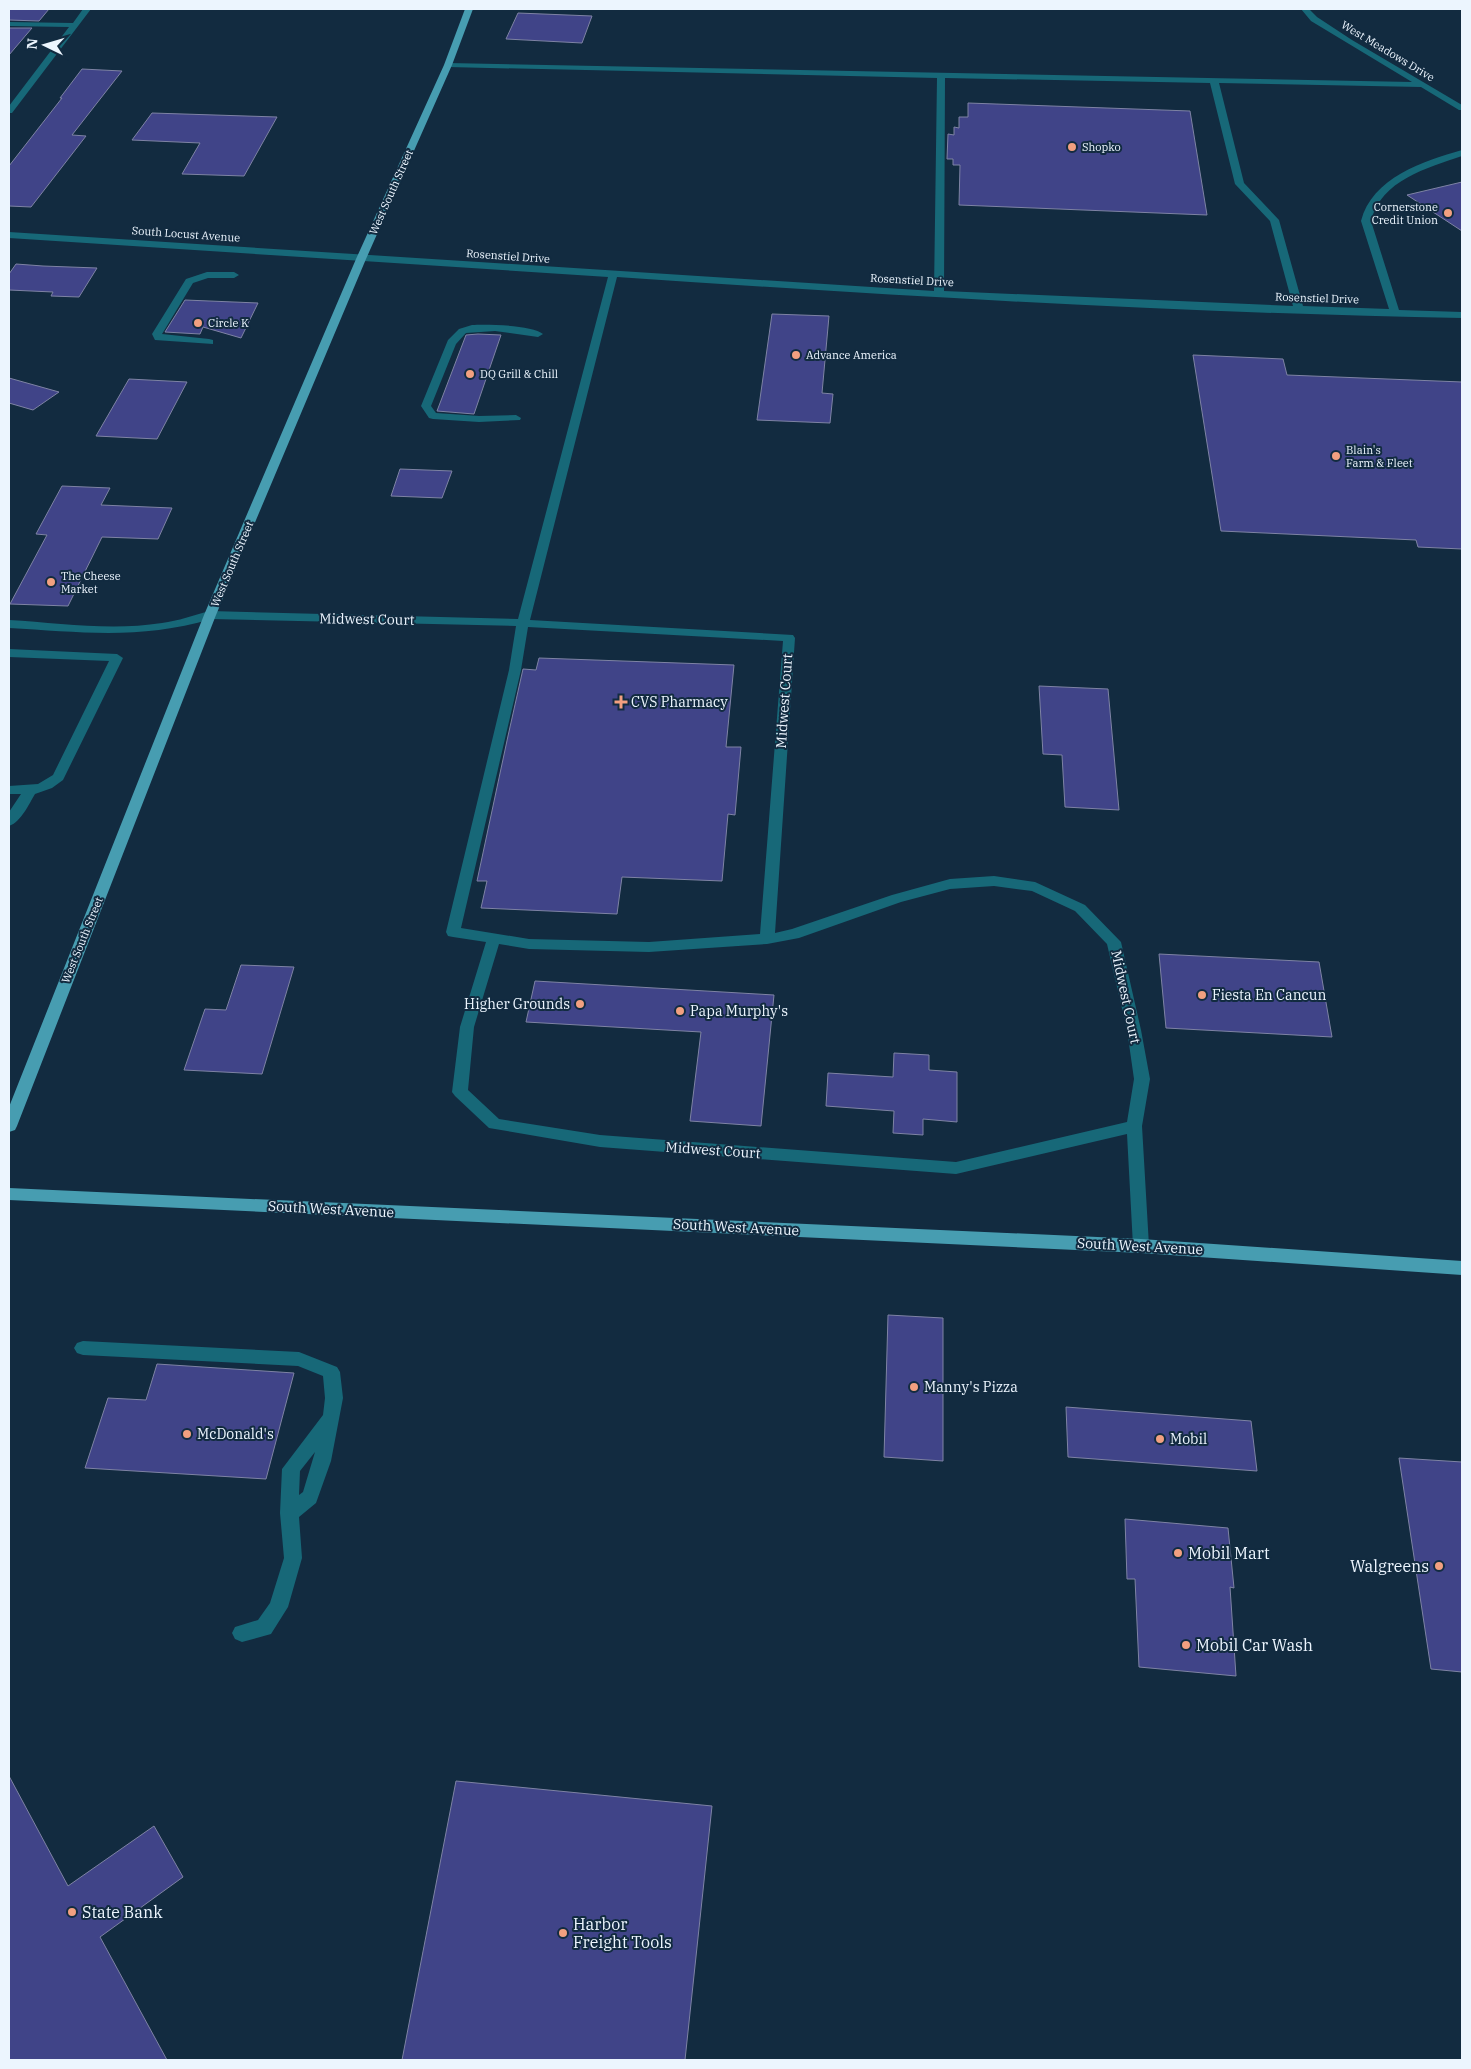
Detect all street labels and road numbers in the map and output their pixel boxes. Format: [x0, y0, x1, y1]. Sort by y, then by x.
street label: West Meadows Drive [1339, 18, 1437, 84]
street label: West South Street [366, 147, 416, 237]
street label: South Locust Avenue [131, 223, 241, 245]
street label: Rosenstiel Drive [466, 246, 550, 266]
street label: Rosenstiel Drive [870, 271, 954, 289]
street label: Rosenstiel Drive [1275, 290, 1359, 306]
street label: West South Street [208, 519, 256, 609]
street label: Midwest Court [319, 609, 415, 629]
street label: Midwest Court [772, 653, 796, 749]
street label: West South Street [58, 895, 106, 985]
street label: Midwest Court [1107, 949, 1145, 1045]
street label: Midwest Court [665, 1138, 761, 1162]
street label: South West Avenue [267, 1197, 395, 1221]
street label: South West Avenue [672, 1215, 800, 1239]
street label: South West Avenue [1076, 1234, 1204, 1258]

